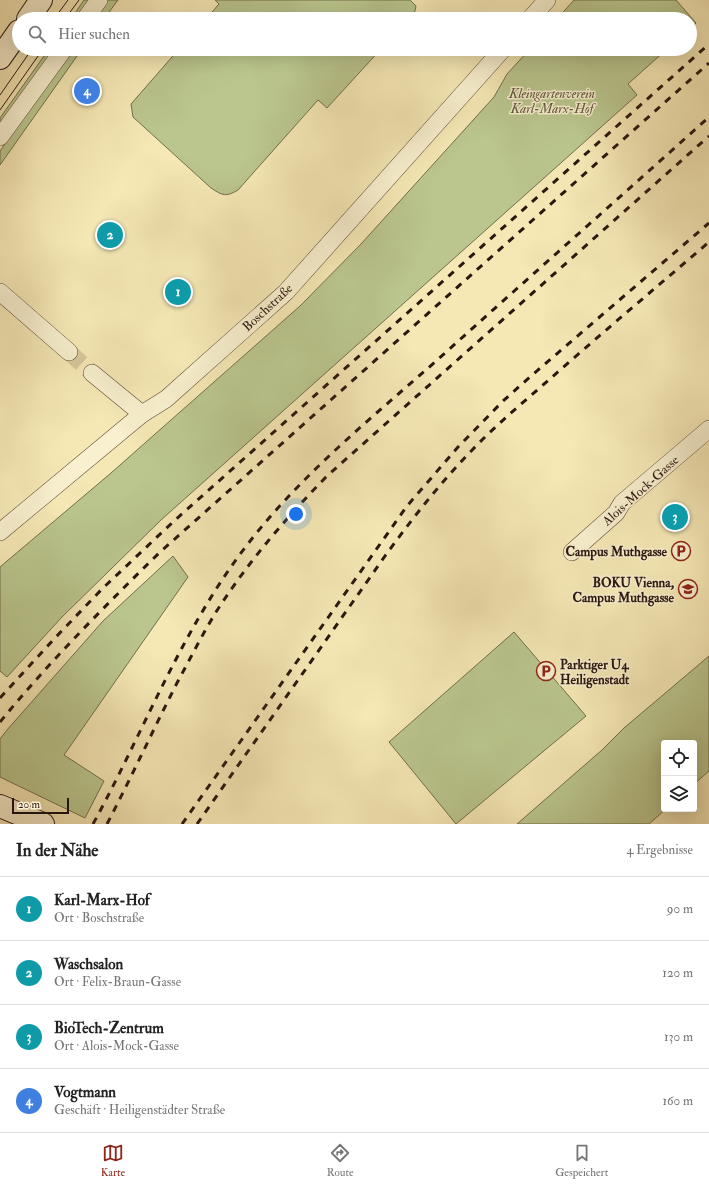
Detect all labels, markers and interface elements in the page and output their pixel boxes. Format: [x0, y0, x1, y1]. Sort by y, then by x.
search box [12, 12, 697, 56]
icon: search [26, 23, 48, 45]
text: Hier suchen [58, 25, 130, 44]
pin: 4 [74, 76, 100, 106]
park label: Kleingartenverein Karl-Marx-Hof [508, 86, 597, 117]
pin: 2 [97, 220, 123, 250]
pin: 1 [165, 277, 191, 307]
street label: Boschstraße [239, 280, 296, 335]
street label: Alois-Mock-Gasse [598, 452, 683, 530]
pin: 3 [662, 502, 688, 532]
your location [286, 504, 306, 524]
parking icon: Campus Muthgasse [670, 540, 692, 562]
place label: Campus Muthgasse [566, 544, 668, 561]
place label: BOKU Vienna, Campus Muthgasse [573, 575, 675, 607]
school or university icon: BOKU Vienna, Campus Muthgasse [677, 578, 699, 600]
place label: Parktiger U4 Heiligenstadt [560, 657, 630, 689]
parking icon: Parktiger U4 Heiligenstadt [535, 660, 557, 682]
map controls [661, 740, 697, 812]
button: locate [661, 740, 697, 776]
button: layers [661, 776, 697, 812]
scale bar [12, 796, 69, 815]
text: 20 m [18, 798, 40, 811]
text: In der Nähe [16, 840, 98, 861]
text: 4 Ergebnisse [626, 842, 693, 858]
text: Karl-Marx-Hof [54, 891, 150, 910]
text: 1 [27, 901, 31, 917]
text: 90 m [667, 901, 693, 917]
text: Ort · Boschstraße [54, 910, 144, 926]
text: Waschsalon [54, 955, 123, 974]
text: 2 [26, 965, 32, 981]
text: 120 m [662, 965, 693, 981]
text: Ort · Felix-Braun-Gasse [54, 974, 181, 990]
text: BioTech-Zentrum [54, 1019, 164, 1038]
text: 3 [27, 1029, 32, 1045]
text: 130 m [664, 1029, 693, 1045]
text: Ort · Alois-Mock-Gasse [54, 1038, 179, 1054]
text: Vogtmann [54, 1083, 116, 1102]
text: 4 [25, 1093, 33, 1109]
text: 160 m [662, 1093, 693, 1109]
text: Geschäft · Heiligenstädter Straße [54, 1102, 225, 1118]
tab: Karte [101, 1142, 125, 1179]
tab: Route [327, 1142, 354, 1179]
tab: Gespeichert [555, 1142, 608, 1179]

